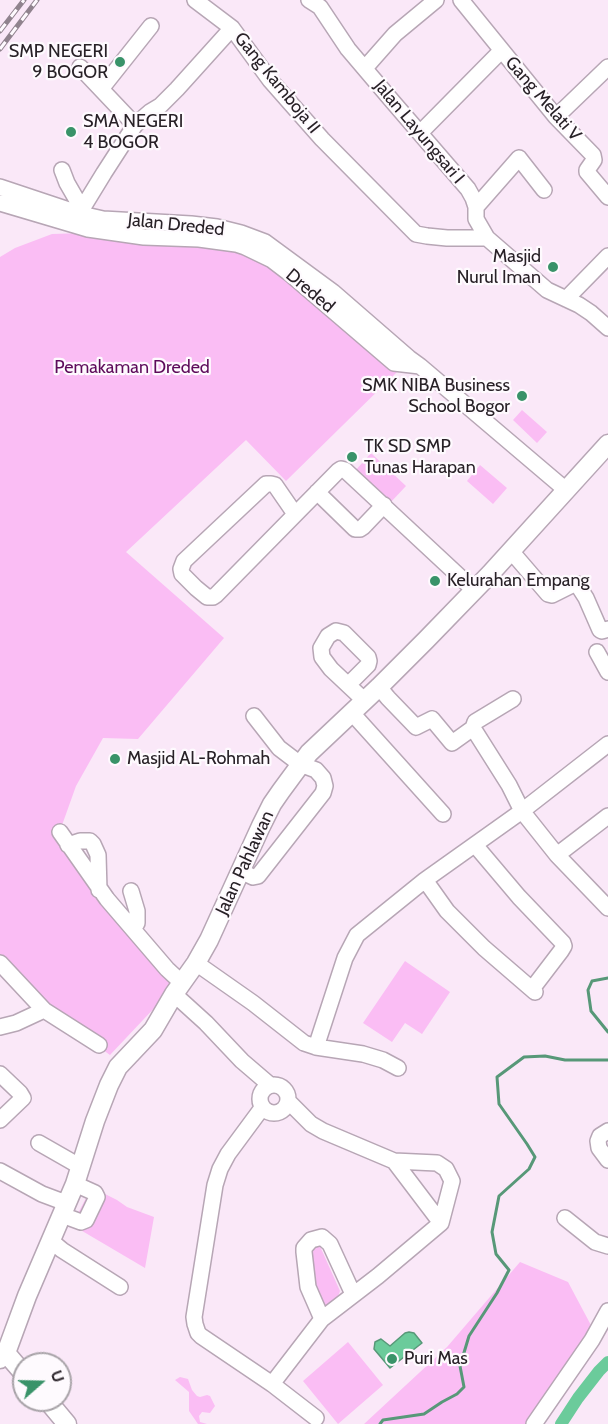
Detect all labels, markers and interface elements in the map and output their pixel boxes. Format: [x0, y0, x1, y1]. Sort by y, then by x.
street label: Gang Kamboja II [230, 28, 324, 138]
place label: SMP NEGERI 9 BOGOR [9, 41, 108, 84]
street label: Gang Melati V [500, 52, 586, 146]
marker: SMP NEGERI 9 BOGOR [113, 55, 127, 69]
street label: Jalan Layungsari I [369, 76, 469, 188]
place label: SMA NEGERI 4 BOGOR [83, 111, 183, 154]
marker: SMA NEGERI 4 BOGOR [64, 125, 78, 139]
street label: Jalan Dreded [127, 209, 225, 241]
place label: Masjid Nurul Iman [457, 246, 541, 288]
marker: Masjid Nurul Iman [546, 260, 560, 274]
street label: Dreded [281, 264, 339, 318]
park label: Pemakaman Dreded [54, 357, 210, 379]
place label: SMK NIBA Business School Bogor [362, 375, 510, 418]
marker: SMK NIBA Business School Bogor [515, 389, 529, 403]
place label: TK SD SMP Tunas Harapan [364, 436, 476, 478]
marker: TK SD SMP Tunas Harapan [345, 450, 359, 464]
place label: Kelurahan Empang [447, 570, 589, 592]
marker: Kelurahan Empang [428, 574, 442, 588]
place label: Masjid AL-Rohmah [127, 748, 270, 770]
marker: Masjid AL-Rohmah [108, 752, 122, 766]
street label: Jalan Pahlawan [211, 807, 279, 919]
place label: Puri Mas [404, 1348, 468, 1370]
north arrow [12, 1352, 72, 1412]
marker: Puri Mas [385, 1352, 399, 1366]
text: U [47, 1368, 68, 1385]

